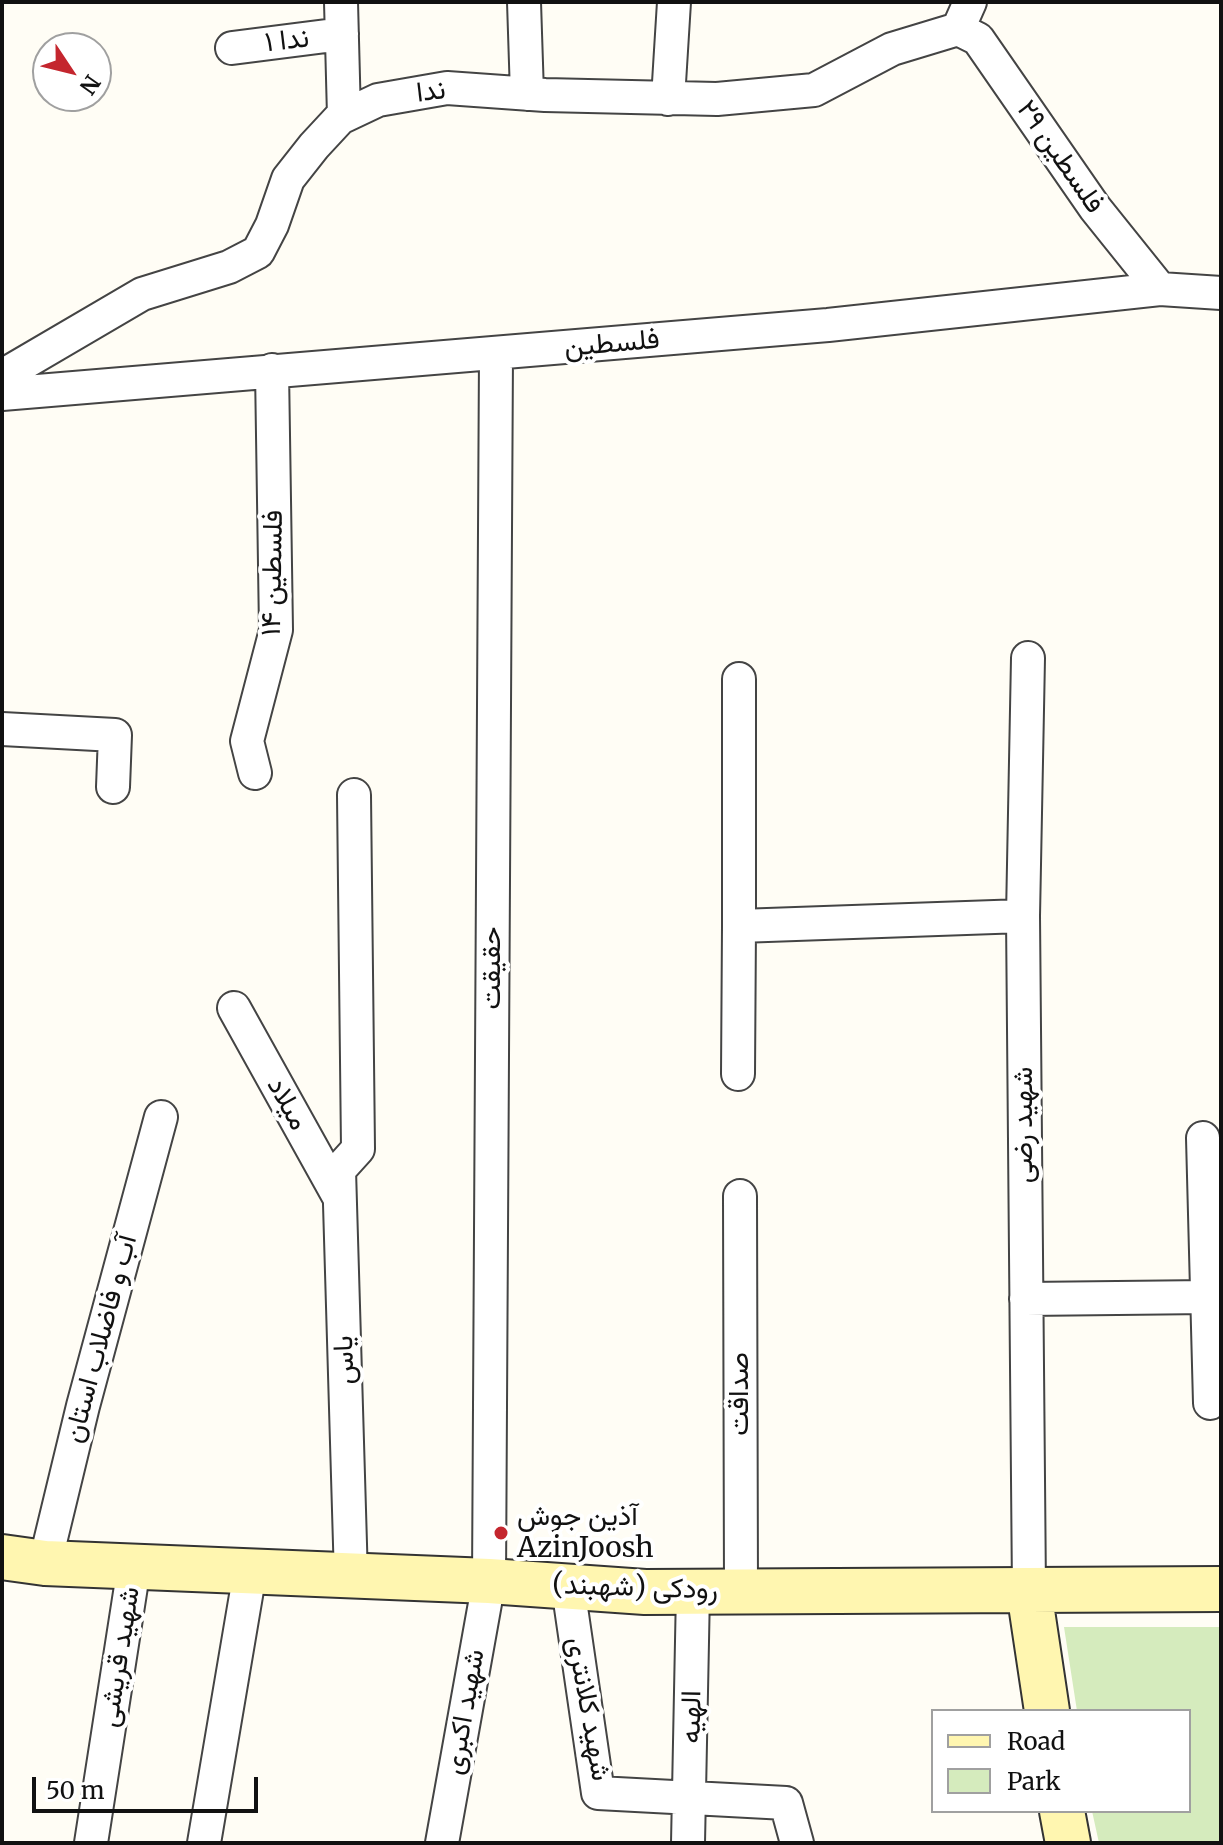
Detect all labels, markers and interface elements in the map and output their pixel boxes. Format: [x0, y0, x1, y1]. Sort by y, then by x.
street label: ندا ۱ [263, 22, 311, 60]
north arrow [32, 32, 112, 112]
text: N [74, 69, 106, 100]
street label: ندا [414, 74, 448, 110]
street label: فلسطین ۲۹ [1009, 94, 1111, 220]
street label: فلسطین [563, 323, 661, 365]
street label: فلسطین ۱۴ [255, 510, 291, 636]
street label: حقیقت [475, 927, 509, 1009]
street label: شهید رضی [1007, 1067, 1041, 1183]
street label: میلاد [259, 1072, 315, 1136]
street label: آب و فاضلاب استان [57, 1231, 145, 1447]
street label: یاس [327, 1335, 363, 1385]
street label: صداقت [723, 1352, 757, 1436]
place label: آذین جوش AzinJoosh [517, 1500, 654, 1566]
marker: آذین جوش AzinJoosh [492, 1524, 510, 1542]
street label: رودکی (شهبند) [551, 1568, 719, 1608]
street label: شهید قریشی [92, 1584, 148, 1730]
street label: شهید کلانتری [559, 1634, 617, 1784]
street label: شهید اکبری [437, 1647, 493, 1777]
street label: الهیه [675, 1690, 709, 1744]
legend [931, 1709, 1191, 1813]
text: Road [1007, 1726, 1065, 1757]
scale bar [36, 1761, 262, 1811]
text: Park [1007, 1766, 1060, 1797]
text: 50 m [46, 1775, 105, 1806]

